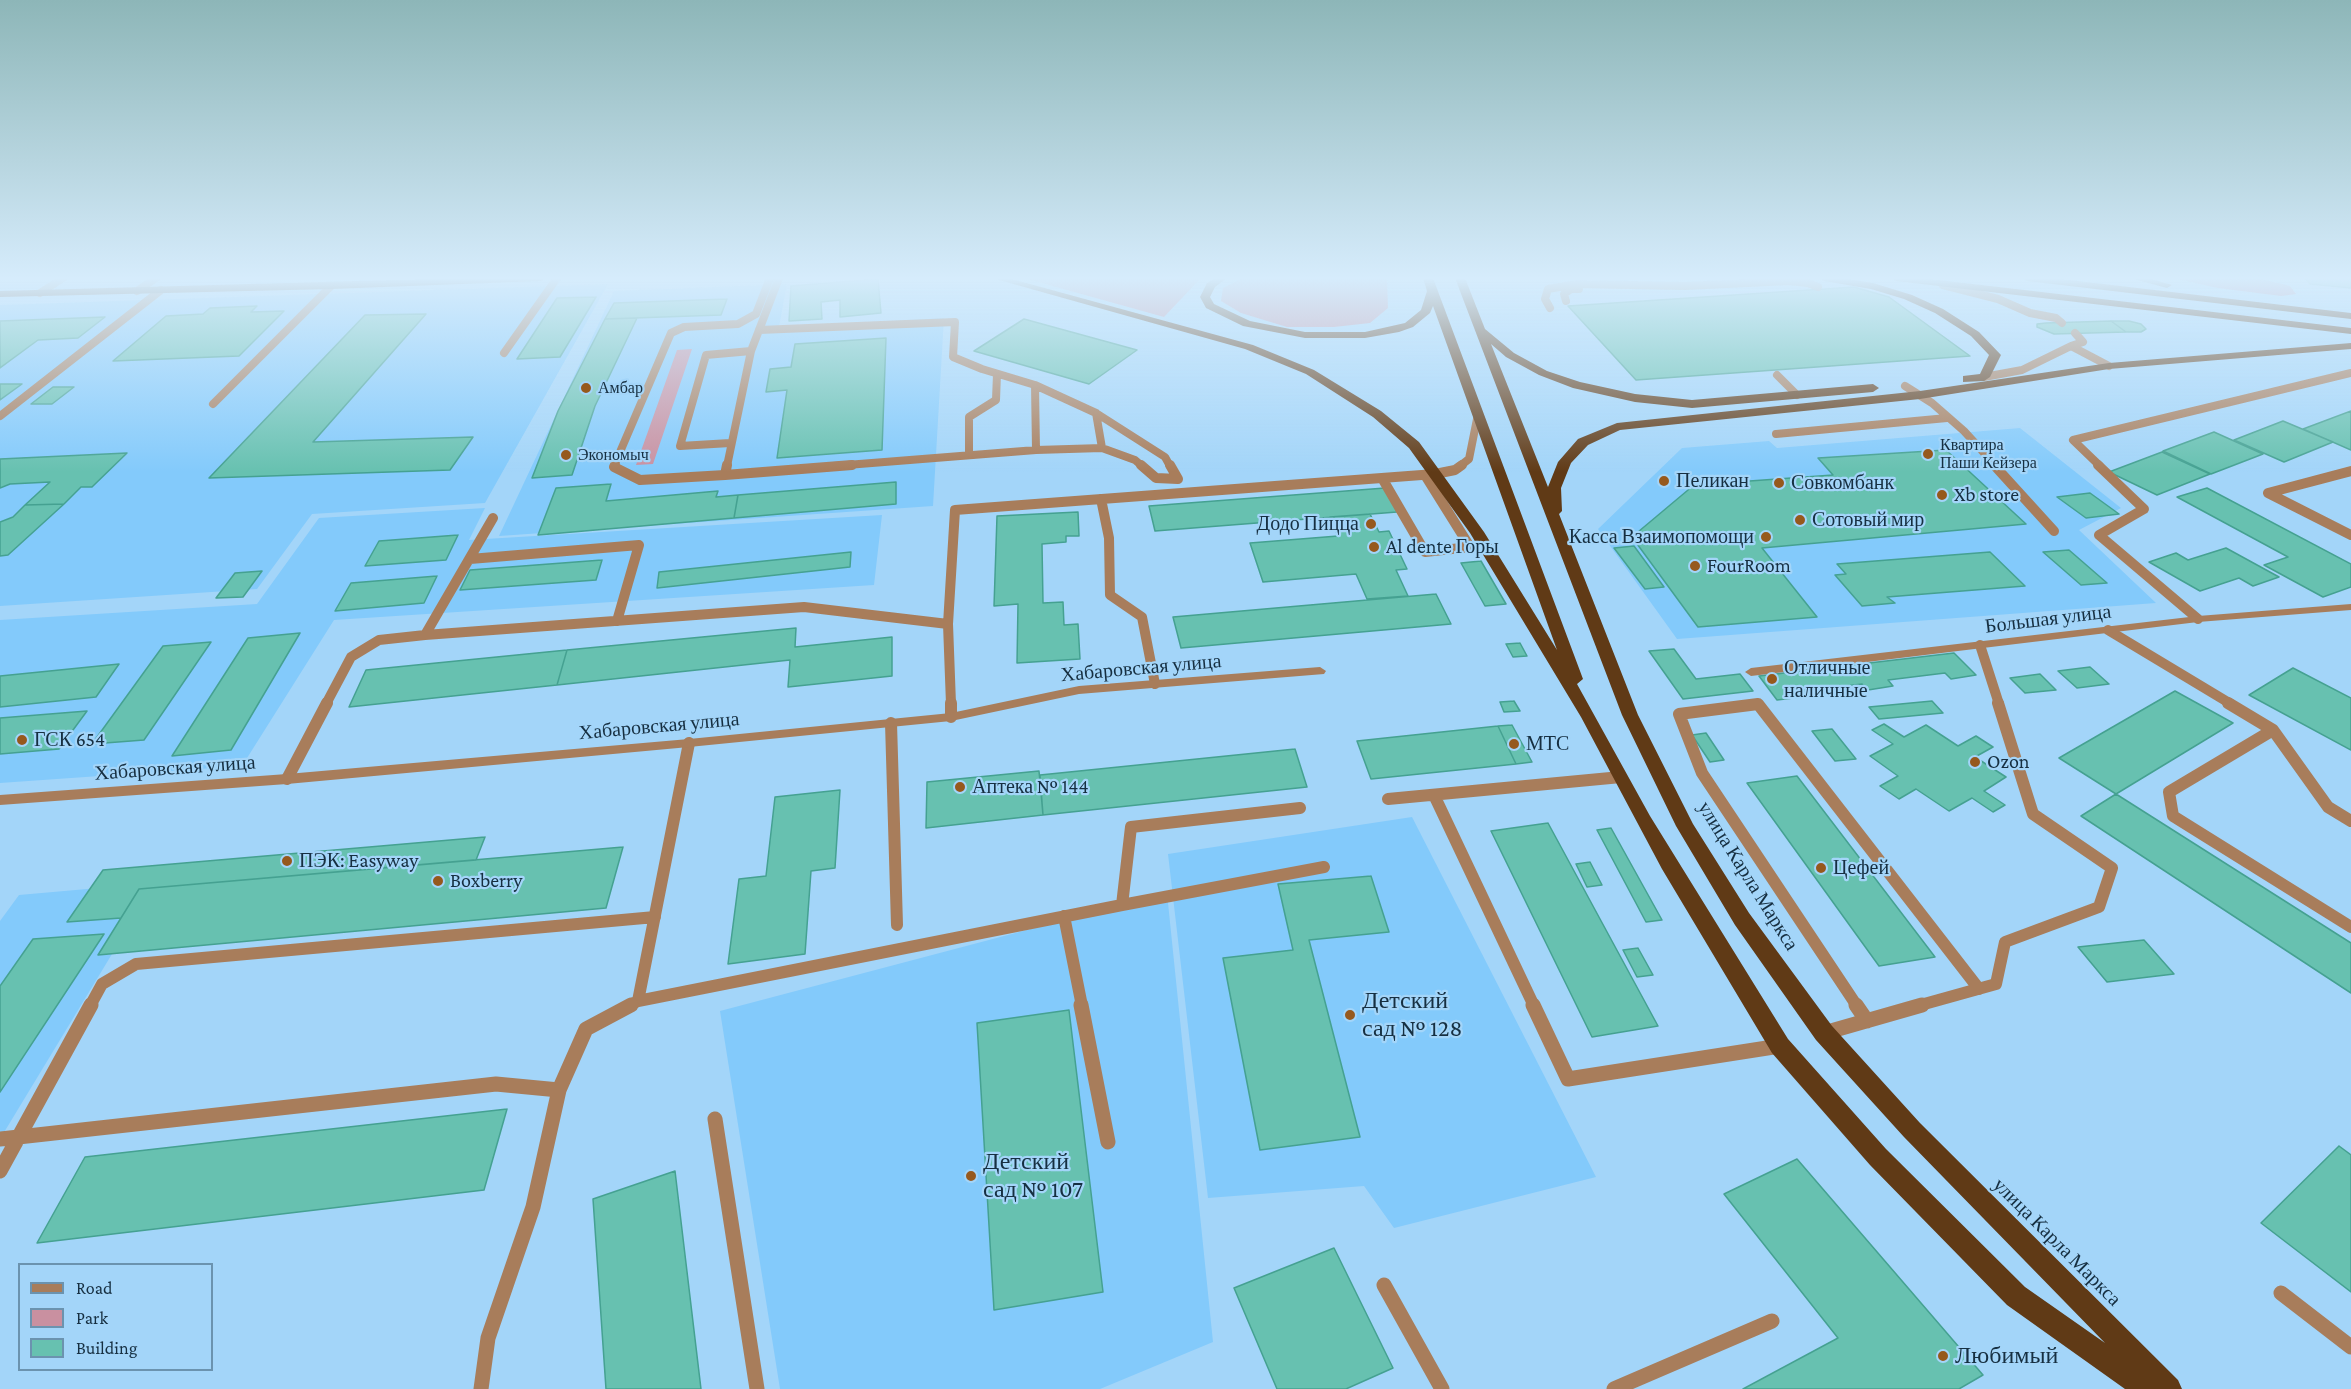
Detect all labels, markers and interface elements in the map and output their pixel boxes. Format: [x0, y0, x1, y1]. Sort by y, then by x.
place label: Амбар [598, 378, 643, 398]
marker: Амбар [579, 381, 593, 395]
place label: Квартира Паши Кейзера [1940, 435, 2037, 473]
place label: Экономыч [578, 445, 649, 465]
marker: Квартира Паши Кейзера [1921, 447, 1935, 461]
marker: Экономыч [559, 448, 573, 462]
place label: Пеликан [1676, 469, 1749, 493]
place label: Совкомбанк [1791, 471, 1894, 495]
marker: Пеликан [1657, 474, 1671, 488]
marker: Совкомбанк [1772, 476, 1786, 490]
place label: Xb store [1954, 483, 2019, 507]
marker: Xb store [1935, 488, 1949, 502]
place label: Сотовый мир [1812, 508, 1924, 532]
place label: Додо Пицца [1257, 512, 1359, 536]
marker: Сотовый мир [1793, 513, 1807, 527]
marker: Додо Пицца [1364, 517, 1378, 531]
place label: Касса Взаимопомощи [1569, 525, 1754, 549]
marker: Касса Взаимопомощи [1759, 530, 1773, 544]
place label: Al dente Горы [1386, 535, 1499, 559]
marker: Al dente Горы [1367, 540, 1381, 554]
place label: FourRoom [1707, 554, 1791, 578]
marker: FourRoom [1688, 559, 1702, 573]
street label: Большая улица [1984, 599, 2112, 639]
street label: Хабаровская улица [1060, 649, 1222, 687]
place label: Отличные наличные [1784, 656, 1870, 703]
marker: Отличные наличные [1765, 672, 1779, 686]
street label: Хабаровская улица [578, 707, 740, 745]
place label: ГСК 654 [34, 728, 105, 752]
place label: МТС [1526, 732, 1569, 756]
marker: ГСК 654 [15, 733, 29, 747]
marker: МТС [1507, 737, 1521, 751]
street label: Хабаровская улица [94, 750, 256, 786]
place label: Ozon [1987, 750, 2030, 774]
marker: Ozon [1968, 755, 1982, 769]
place label: Аптека № 144 [972, 775, 1089, 799]
marker: Аптека № 144 [953, 780, 967, 794]
street label: улица Карла Маркса [1692, 797, 1804, 955]
place label: ПЭК: Easyway [299, 849, 419, 873]
marker: ПЭК: Easyway [280, 854, 294, 868]
place label: Цефей [1833, 856, 1889, 880]
marker: Цефей [1814, 861, 1828, 875]
place label: Boxberry [450, 869, 522, 893]
marker: Boxberry [431, 874, 445, 888]
place label: Детский сад № 128 [1362, 987, 1462, 1043]
marker: Детский сад № 128 [1343, 1008, 1357, 1022]
place label: Детский сад № 107 [983, 1148, 1083, 1204]
marker: Детский сад № 107 [964, 1169, 978, 1183]
street label: улица Карла Маркса [1988, 1173, 2126, 1311]
legend [18, 1263, 213, 1371]
text: Road [76, 1278, 113, 1298]
text: Park [76, 1308, 108, 1328]
text: Building [76, 1338, 137, 1358]
place label: Любимый [1955, 1342, 2058, 1370]
marker: Любимый [1936, 1349, 1950, 1363]

